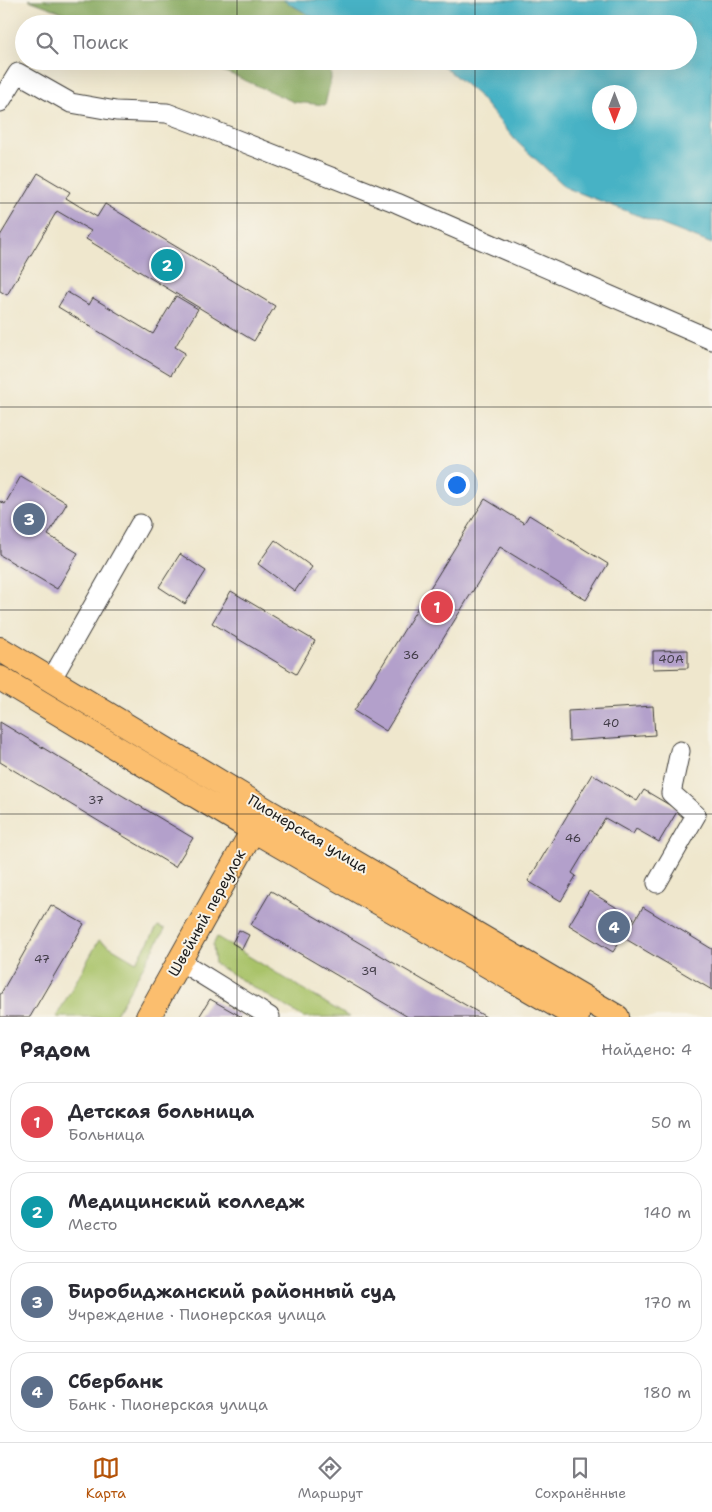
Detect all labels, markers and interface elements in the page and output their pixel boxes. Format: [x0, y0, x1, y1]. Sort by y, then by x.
search box [15, 15, 697, 70]
icon: search [33, 29, 61, 57]
text: Поиск [73, 30, 128, 55]
north arrow [592, 85, 637, 130]
pin: 2 [151, 246, 183, 284]
your location [444, 472, 470, 498]
pin: 3 [13, 500, 45, 538]
pin: 1 [421, 588, 453, 626]
house number: 36 [403, 647, 419, 663]
house number: 40А [658, 651, 684, 667]
house number: 40 [603, 715, 619, 731]
street label: Пионерская улица [244, 790, 373, 878]
house number: 37 [88, 792, 104, 808]
house number: 46 [565, 830, 581, 846]
street label: Швейный переулок [164, 846, 250, 980]
pin: 4 [598, 908, 630, 946]
house number: 47 [34, 951, 50, 967]
house number: 39 [361, 963, 377, 979]
text: Рядом [20, 1036, 90, 1064]
text: Найдено: 4 [601, 1039, 692, 1060]
text: Детская больница [68, 1099, 254, 1124]
text: 1 [33, 1112, 41, 1133]
text: 50 m [651, 1112, 691, 1133]
text: Больница [68, 1124, 144, 1145]
text: Медицинский колледж [68, 1189, 305, 1214]
text: 2 [31, 1202, 43, 1223]
text: 140 m [644, 1202, 691, 1223]
text: Место [68, 1214, 118, 1235]
text: Биробиджанский районный суд [68, 1279, 396, 1304]
text: 3 [31, 1292, 43, 1313]
text: 170 m [644, 1292, 691, 1313]
text: Учреждение · Пионерская улица [68, 1304, 326, 1325]
text: Сбербанк [68, 1369, 163, 1394]
text: 4 [31, 1382, 43, 1403]
text: 180 m [643, 1382, 691, 1403]
text: Банк · Пионерская улица [68, 1394, 268, 1415]
tab: Карта [86, 1454, 126, 1502]
tab: Маршрут [298, 1454, 363, 1502]
tab: Сохранённые [535, 1454, 626, 1502]

